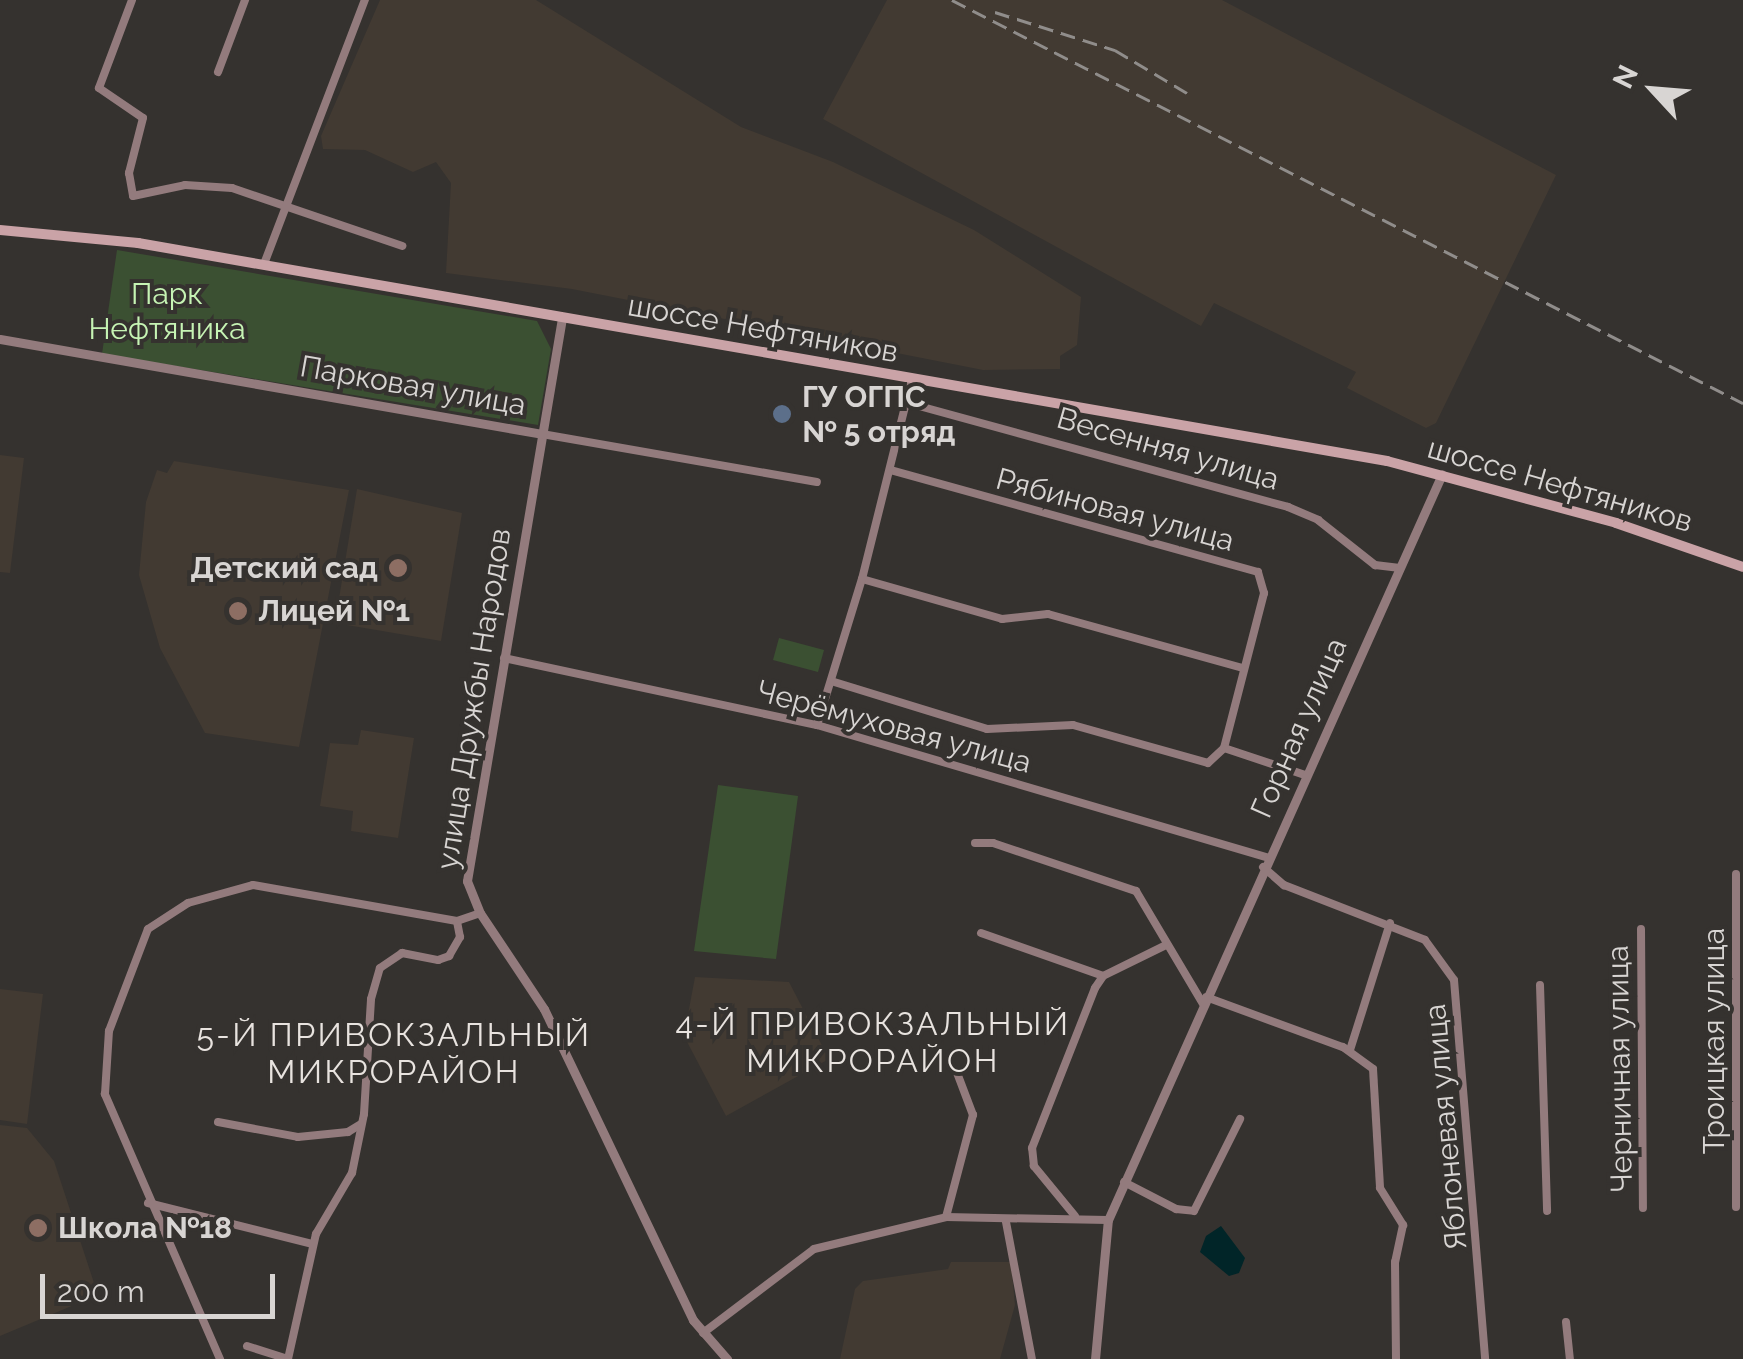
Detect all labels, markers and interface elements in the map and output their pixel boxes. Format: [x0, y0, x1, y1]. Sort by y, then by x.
north arrow [1603, 40, 1703, 140]
text: N [1606, 60, 1645, 93]
park label: Парк Нефтяника [88, 276, 246, 346]
street label: шоссе Нефтяников [625, 288, 901, 370]
street label: Парковая улица [297, 348, 529, 424]
place label: ГУ ОГПС № 5 отряд [802, 379, 956, 450]
street label: Весенняя улица [1052, 400, 1284, 498]
marker: ГУ ОГПС № 5 отряд [771, 403, 793, 425]
street label: шоссе Нефтяников [1423, 430, 1697, 540]
street label: Рябиновая улица [992, 461, 1238, 559]
street label: улица Дружбы Народов [429, 526, 519, 872]
place label: Детский сад [190, 550, 378, 586]
marker: Детский сад [387, 557, 409, 579]
place label: Лицей №1 [258, 593, 410, 629]
marker: Лицей №1 [227, 600, 249, 622]
street label: Горная улица [1243, 632, 1355, 824]
street label: Черёмуховая улица [752, 673, 1036, 781]
street label: Троицкая улица [1696, 927, 1732, 1155]
street label: Черничная улица [1600, 945, 1640, 1193]
street label: Яблоневая улица [1417, 1002, 1475, 1252]
district label: 4-Й ПРИВОКЗАЛЬНЫЙ МИКРОРАЙОН [675, 1006, 1071, 1081]
district label: 5-Й ПРИВОКЗАЛЬНЫЙ МИКРОРАЙОН [196, 1017, 592, 1092]
place label: Школа №18 [58, 1210, 232, 1246]
marker: Школа №18 [27, 1217, 49, 1239]
scale bar [45, 1254, 280, 1316]
text: 200 m [57, 1274, 145, 1309]

